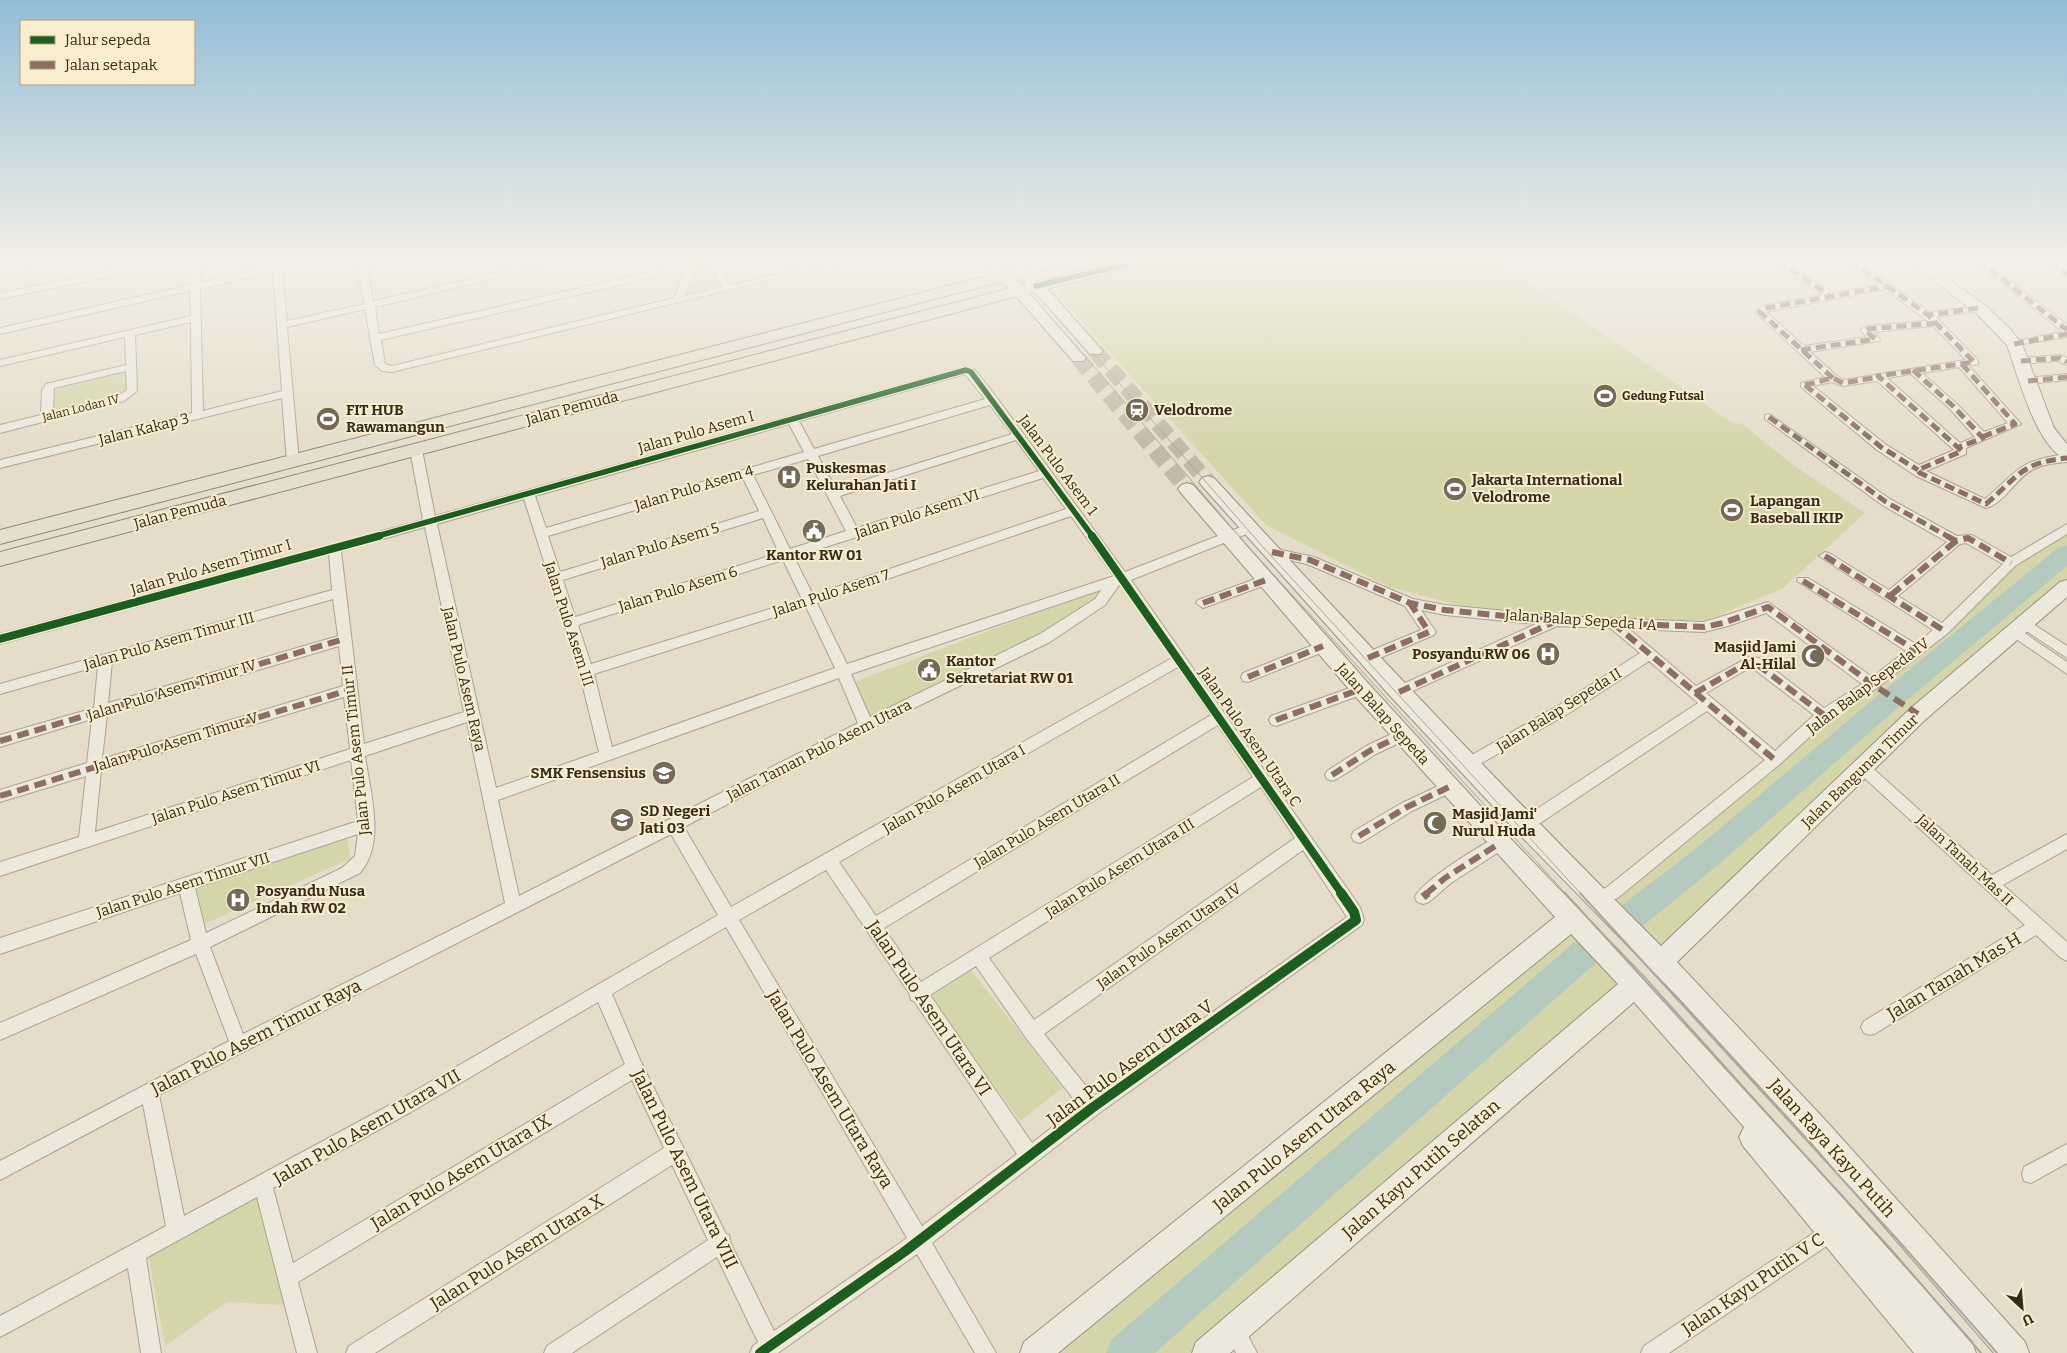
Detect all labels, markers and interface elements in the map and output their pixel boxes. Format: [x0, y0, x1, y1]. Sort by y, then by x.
legend [20, 20, 195, 85]
text: Jalur sepeda [64, 31, 151, 49]
text: Jalan setapak [64, 56, 158, 74]
sports icon: Gedung Futsal [1592, 383, 1618, 409]
street label: Jalan Pemuda [523, 387, 620, 429]
place label: Gedung Futsal [1622, 389, 1704, 403]
street label: Jalan Lodan IV [40, 391, 122, 425]
station icon: Velodrome [1124, 397, 1150, 423]
place label: FIT HUB Rawamangun [346, 401, 445, 436]
place label: Velodrome [1154, 401, 1232, 419]
sports icon: FIT HUB Rawamangun [315, 406, 341, 432]
street label: Jalan Pulo Asem I [635, 407, 756, 457]
street label: Jalan Kakap 3 [96, 409, 191, 449]
street label: Jalan Pulo Asem 1 [1014, 411, 1102, 519]
place label: Puskesmas Kelurahan Jati I [806, 459, 916, 494]
street label: Jalan Pulo Asem 4 [631, 461, 756, 515]
hospital icon: Puskesmas Kelurahan Jati I [776, 464, 802, 490]
place label: Jakarta International Velodrome [1471, 471, 1623, 506]
sports icon: Jakarta International Velodrome [1442, 476, 1468, 502]
street label: Jalan Pulo Asem VI [851, 485, 982, 543]
street label: Jalan Pemuda [131, 491, 228, 533]
place label: Lapangan Baseball IKIP [1750, 492, 1843, 527]
sports icon: Lapangan Baseball IKIP [1719, 497, 1745, 523]
street label: Jalan Pulo Asem 5 [598, 518, 721, 572]
public building icon: Kantor RW 01 [801, 518, 827, 544]
street label: Jalan Pulo Asem Timur I [128, 535, 293, 599]
place label: Kantor RW 01 [766, 546, 862, 564]
street label: Jalan Pulo Asem III [540, 558, 598, 689]
street label: Jalan Pulo Asem 6 [615, 562, 740, 616]
street label: Jalan Pulo Asem 7 [769, 565, 892, 621]
street label: Jalan Pulo Asem Raya [438, 604, 489, 753]
street label: Jalan Balap Sepeda I A [1503, 606, 1658, 634]
street label: Jalan Pulo Asem Timur III [81, 608, 256, 674]
street label: Jalan Balap Sepeda IV [1802, 634, 1933, 739]
place label: Masjid Jami Al-Hilal [1714, 638, 1796, 673]
hospital icon: Posyandu RW 06 [1535, 641, 1561, 667]
mosque icon: Masjid Jami Al-Hilal [1800, 643, 1826, 669]
place label: Posyandu RW 06 [1412, 645, 1530, 663]
place label: Kantor Sekretariat RW 01 [946, 652, 1073, 687]
street label: Jalan Pulo Asem Timur IV [84, 655, 259, 725]
public building icon: Kantor Sekretariat RW 01 [916, 657, 942, 683]
street label: Jalan Balap Sepeda [1332, 659, 1433, 769]
street label: Jalan Pulo Asem Utara C [1194, 663, 1305, 810]
street label: Jalan Pulo Asem Timur II [338, 664, 374, 837]
street label: Jalan Balap Sepeda II [1492, 664, 1625, 756]
street label: Jalan Taman Pulo Asem Utara [723, 695, 914, 805]
street label: Jalan Pulo Asem Timur V [91, 708, 261, 776]
street label: Jalan Bangunan Timur [1797, 710, 1923, 832]
street label: Jalan Pulo Asem Utara I [879, 741, 1029, 838]
street label: Jalan Pulo Asem Timur VI [149, 756, 323, 828]
school or university icon: SMK Fensensius [651, 760, 677, 786]
place label: SMK Fensensius [531, 764, 646, 782]
street label: Jalan Pulo Asem Utara II [970, 770, 1123, 872]
place label: SD Negeri Jati 03 [639, 802, 710, 837]
place label: Masjid Jami' Nurul Huda [1452, 805, 1537, 840]
school or university icon: SD Negeri Jati 03 [609, 807, 635, 833]
mosque icon: Masjid Jami' Nurul Huda [1422, 810, 1448, 836]
street label: Jalan Tanah Mas II [1912, 810, 2017, 910]
street label: Jalan Pulo Asem Utara III [1041, 815, 1198, 922]
street label: Jalan Pulo Asem Timur VII [93, 848, 272, 922]
street label: Jalan Pulo Asem Utara IV [1093, 879, 1245, 993]
place label: Posyandu Nusa Indah RW 02 [256, 882, 366, 917]
hospital icon: Posyandu Nusa Indah RW 02 [225, 887, 251, 913]
street label: Jalan Pulo Asem Utara VI [862, 915, 996, 1100]
street label: Jalan Tanah Mas H [1882, 927, 2025, 1025]
street label: Jalan Pulo Asem Timur Raya [146, 974, 365, 1100]
street label: Jalan Pulo Asem Utara Raya [761, 985, 898, 1192]
street label: Jalan Pulo Asem Utara V [1042, 995, 1218, 1131]
street label: Jalan Pulo Asem Utara Raya [1208, 1056, 1400, 1217]
street label: Jalan Pulo Asem Utara VII [269, 1064, 465, 1190]
street label: Jalan Pulo Asem Utara VIII [627, 1065, 743, 1272]
street label: Jalan Raya Kayu Putih [1763, 1073, 1900, 1222]
street label: Jalan Kayu Putih Selatan [1337, 1094, 1505, 1244]
street label: Jalan Pulo Asem Utara IX [366, 1109, 555, 1235]
street label: Jalan Pulo Asem Utara X [425, 1189, 608, 1315]
street label: Jalan Kayu Putih V C [1677, 1228, 1828, 1340]
north arrow [1997, 1283, 2047, 1333]
text: U [2019, 1309, 2036, 1329]

